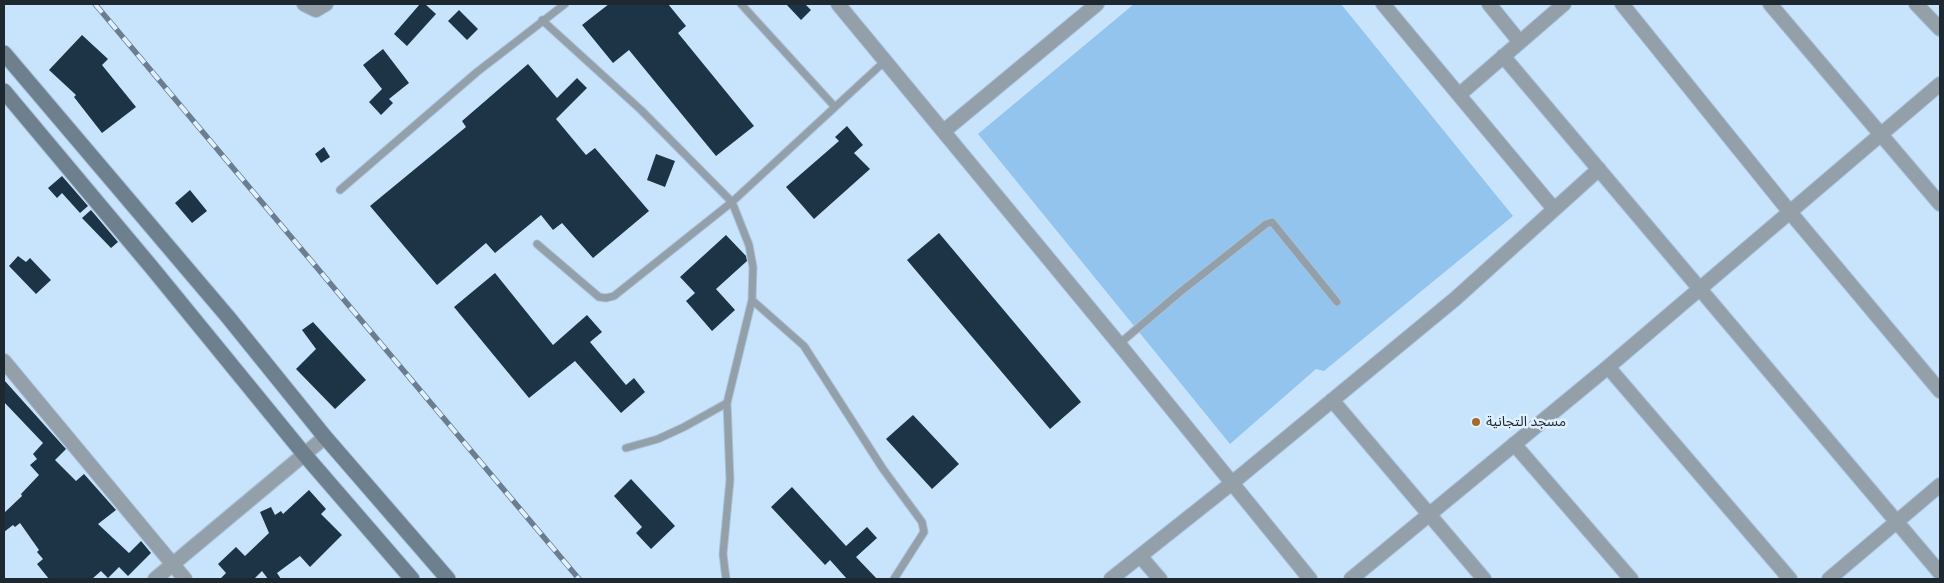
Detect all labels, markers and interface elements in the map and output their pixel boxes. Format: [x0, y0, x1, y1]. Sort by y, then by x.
place label: مسجد التجانية [1486, 414, 1566, 430]
marker: مسجد التجانية [1470, 416, 1482, 428]

